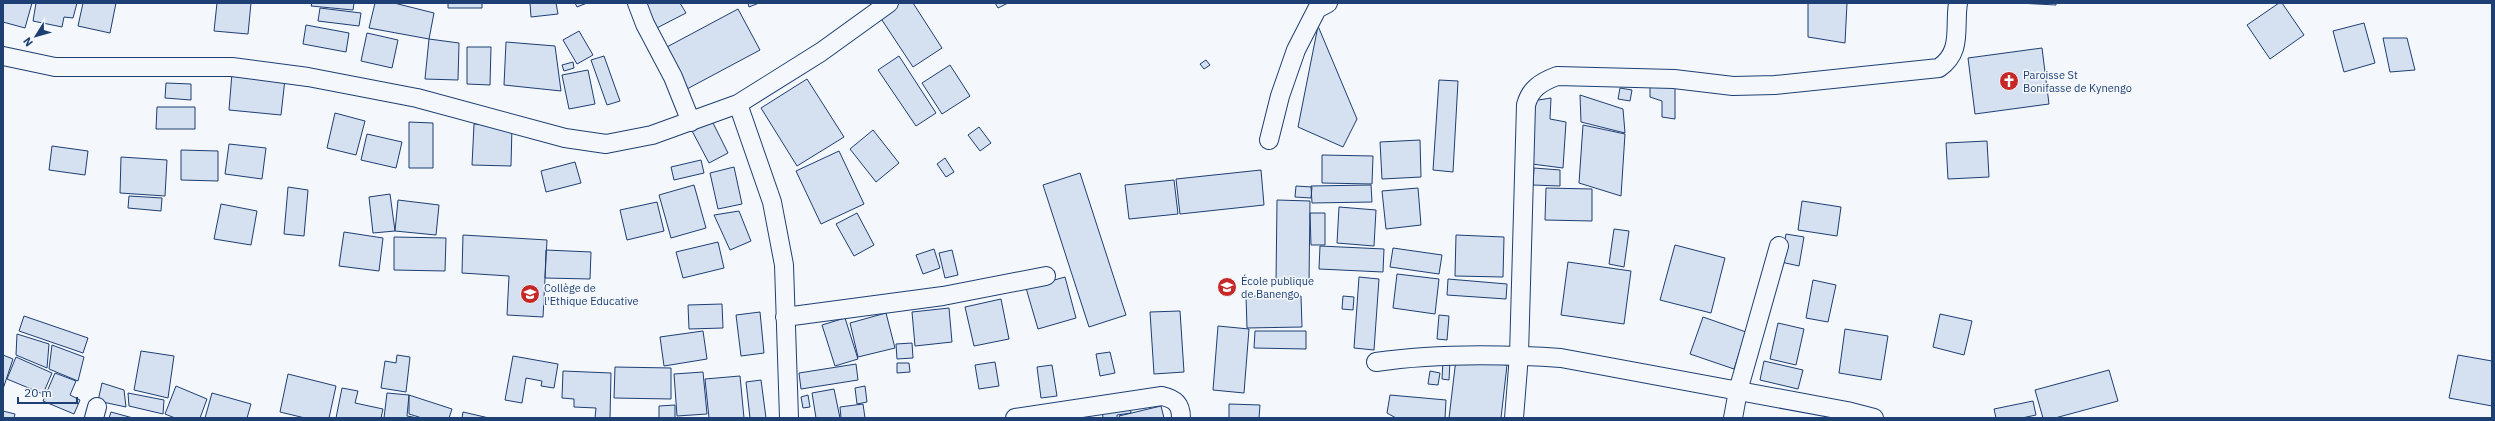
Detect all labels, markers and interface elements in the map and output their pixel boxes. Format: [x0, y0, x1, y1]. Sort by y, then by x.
north arrow [16, 16, 56, 56]
text: N [20, 35, 36, 49]
place label: Paroisse St Bonifasse de Kynengo [2023, 68, 2132, 95]
church icon: Paroisse St Bonifasse de Kynengo [1998, 70, 2020, 92]
place label: École publique de Banengo [1241, 274, 1314, 301]
school or university icon: École publique de Banengo [1216, 276, 1238, 298]
place label: Collège de l'Ethique Educative [544, 281, 639, 308]
school or university icon: Collège de l'Ethique Educative [519, 283, 541, 305]
scale bar [18, 379, 77, 405]
text: 20 m [24, 385, 52, 400]

